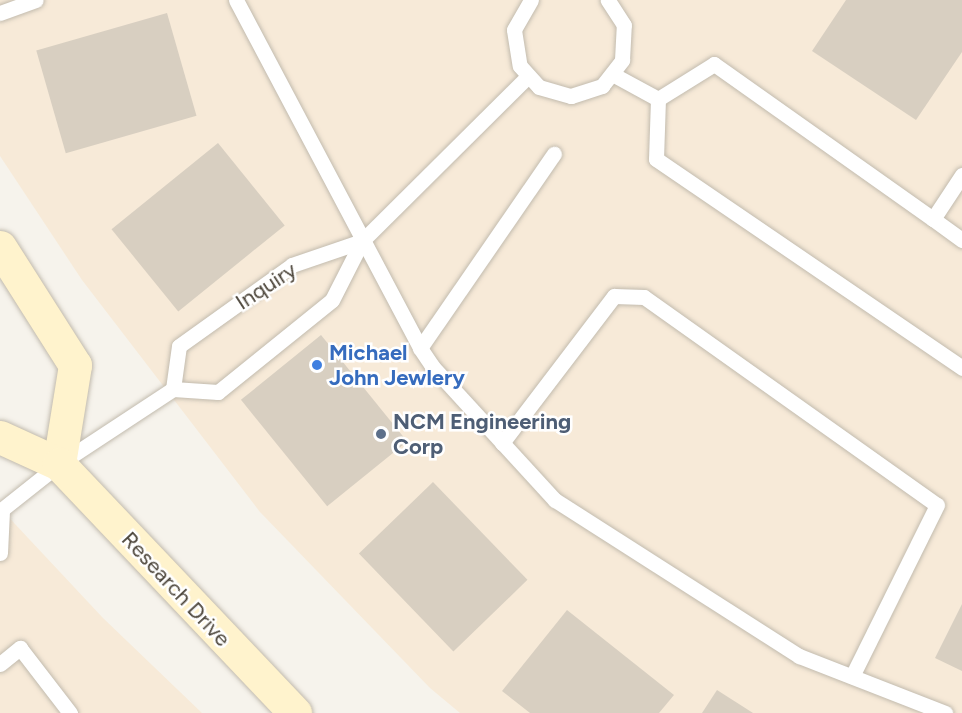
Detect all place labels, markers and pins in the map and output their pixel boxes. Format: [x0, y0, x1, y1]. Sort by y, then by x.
place label: Michael John Jewlery [329, 339, 465, 390]
marker: Michael John Jewlery [310, 358, 324, 372]
place label: NCM Engineering Corp [393, 408, 571, 460]
marker: NCM Engineering Corp [374, 427, 388, 441]

